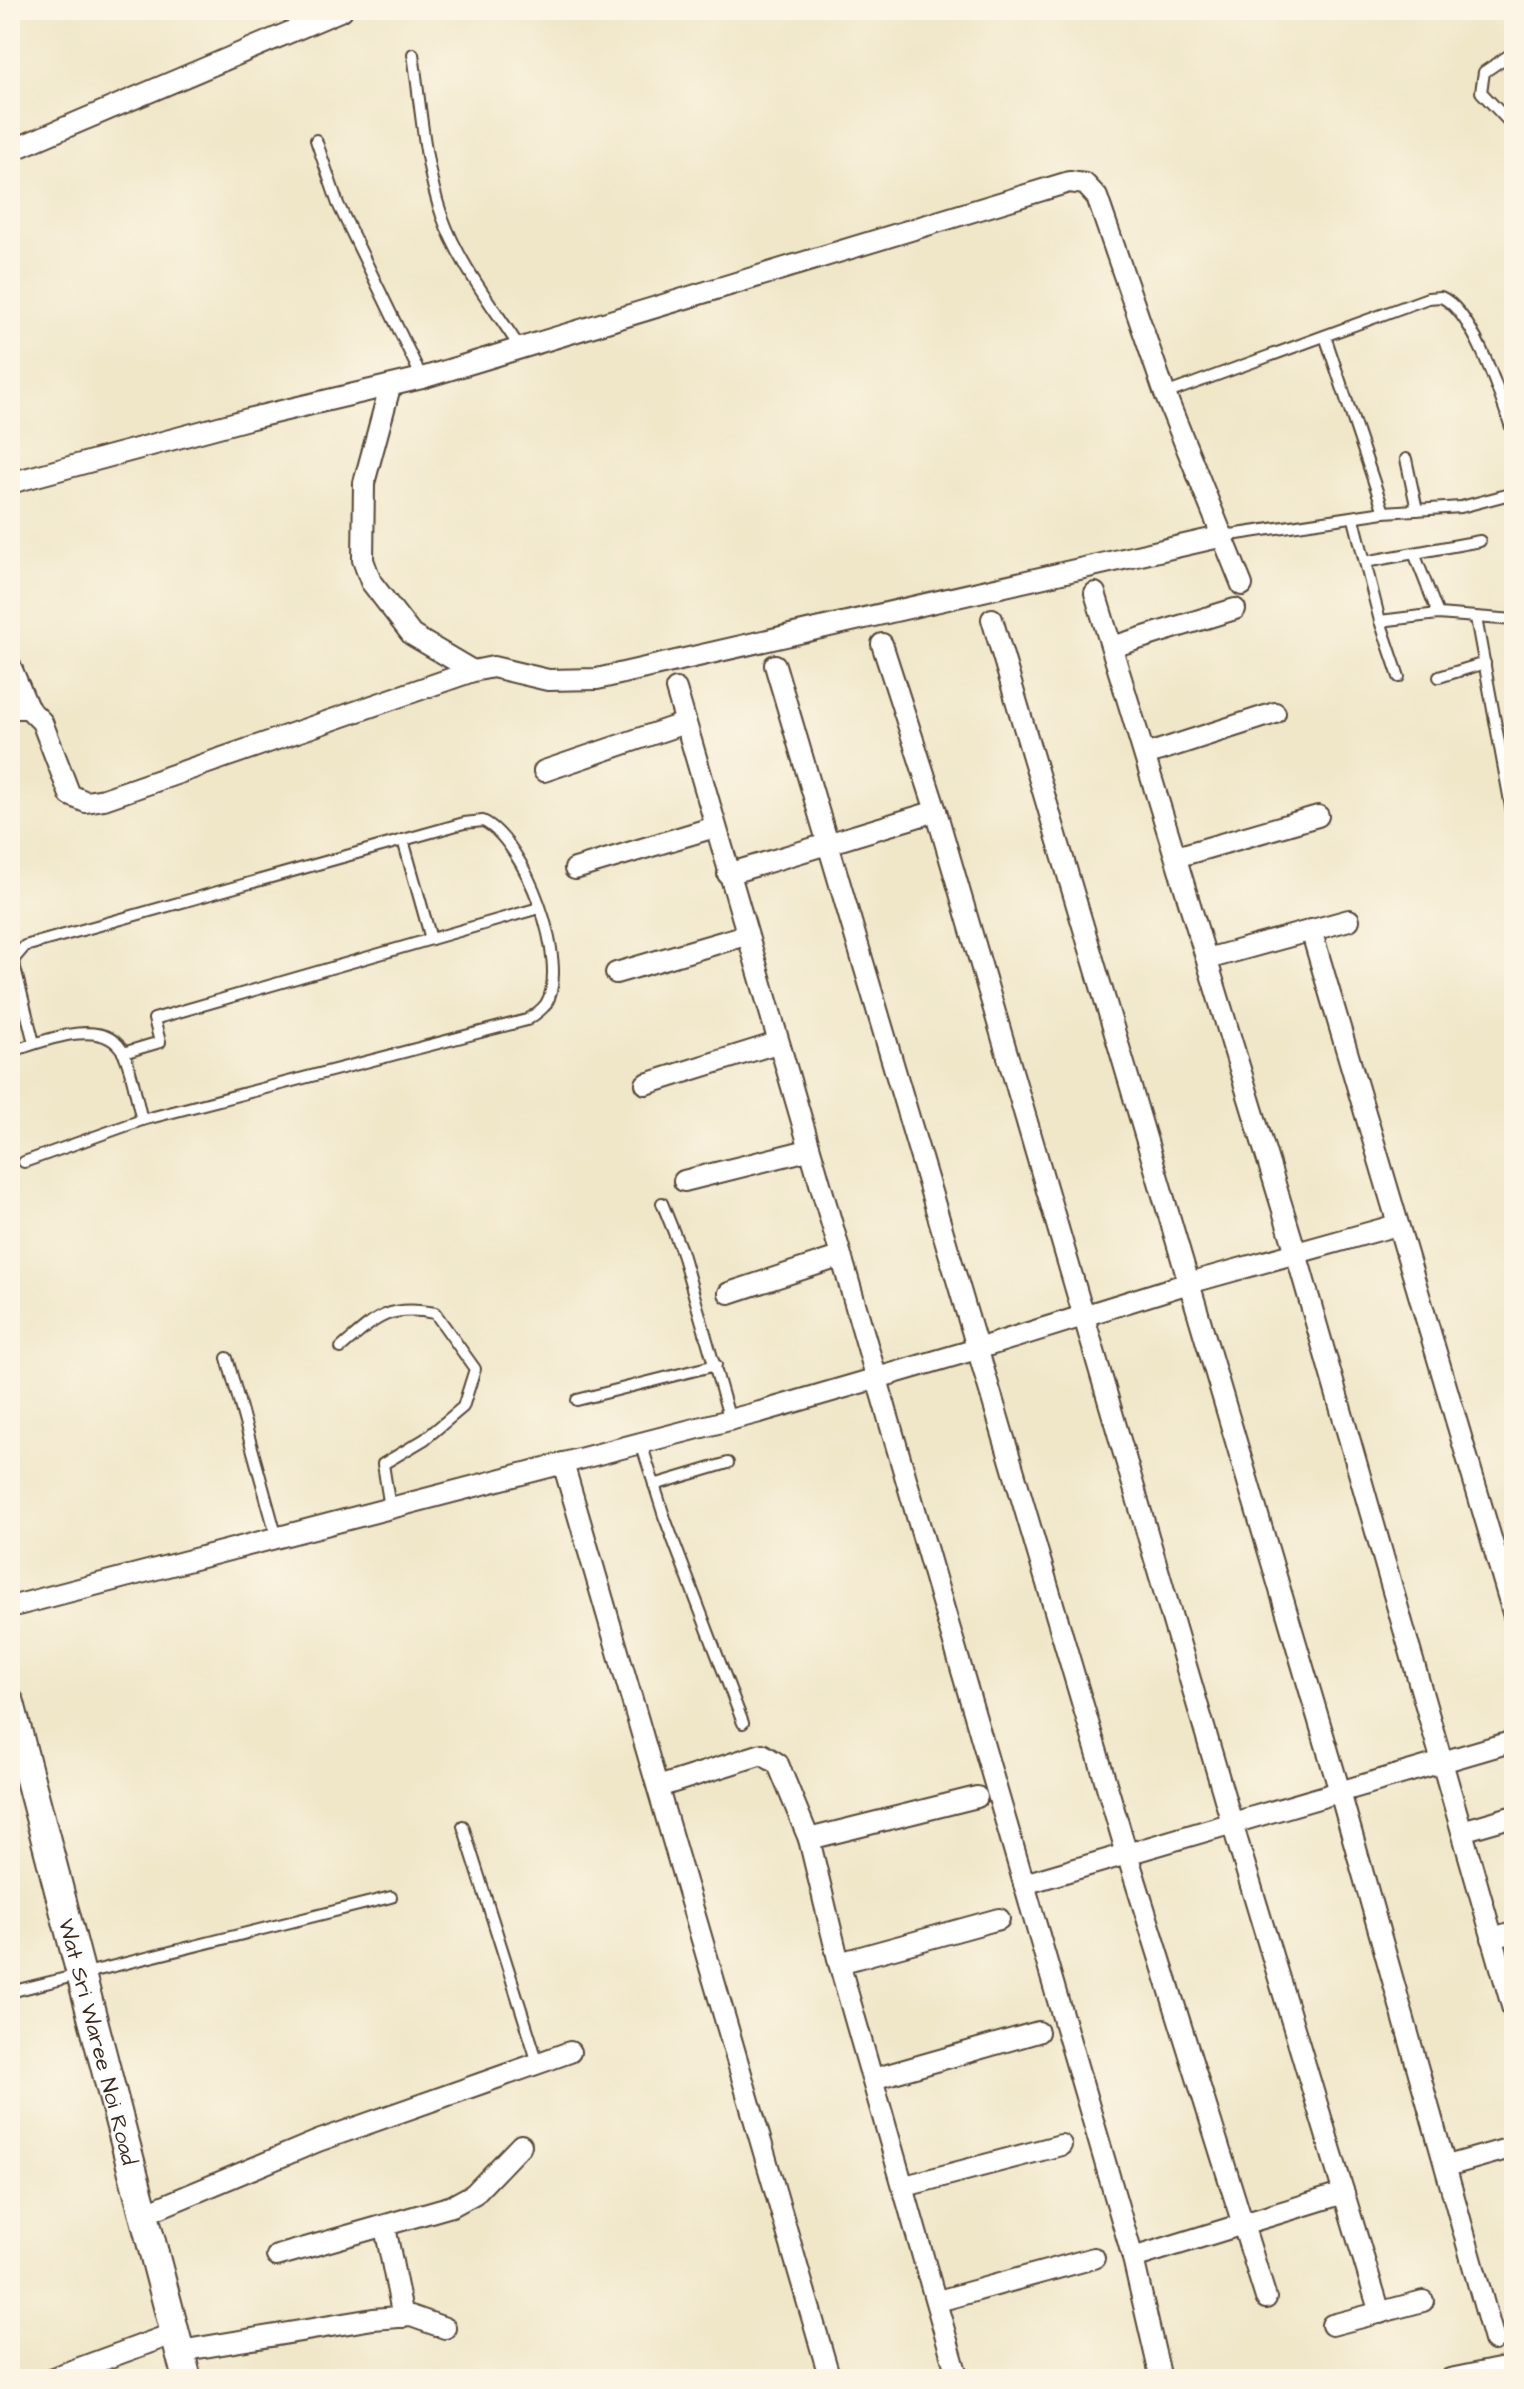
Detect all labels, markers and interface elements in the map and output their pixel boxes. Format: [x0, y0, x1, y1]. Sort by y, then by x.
street label: Wat Sri Waree Noi Road [50, 1915, 144, 2169]

